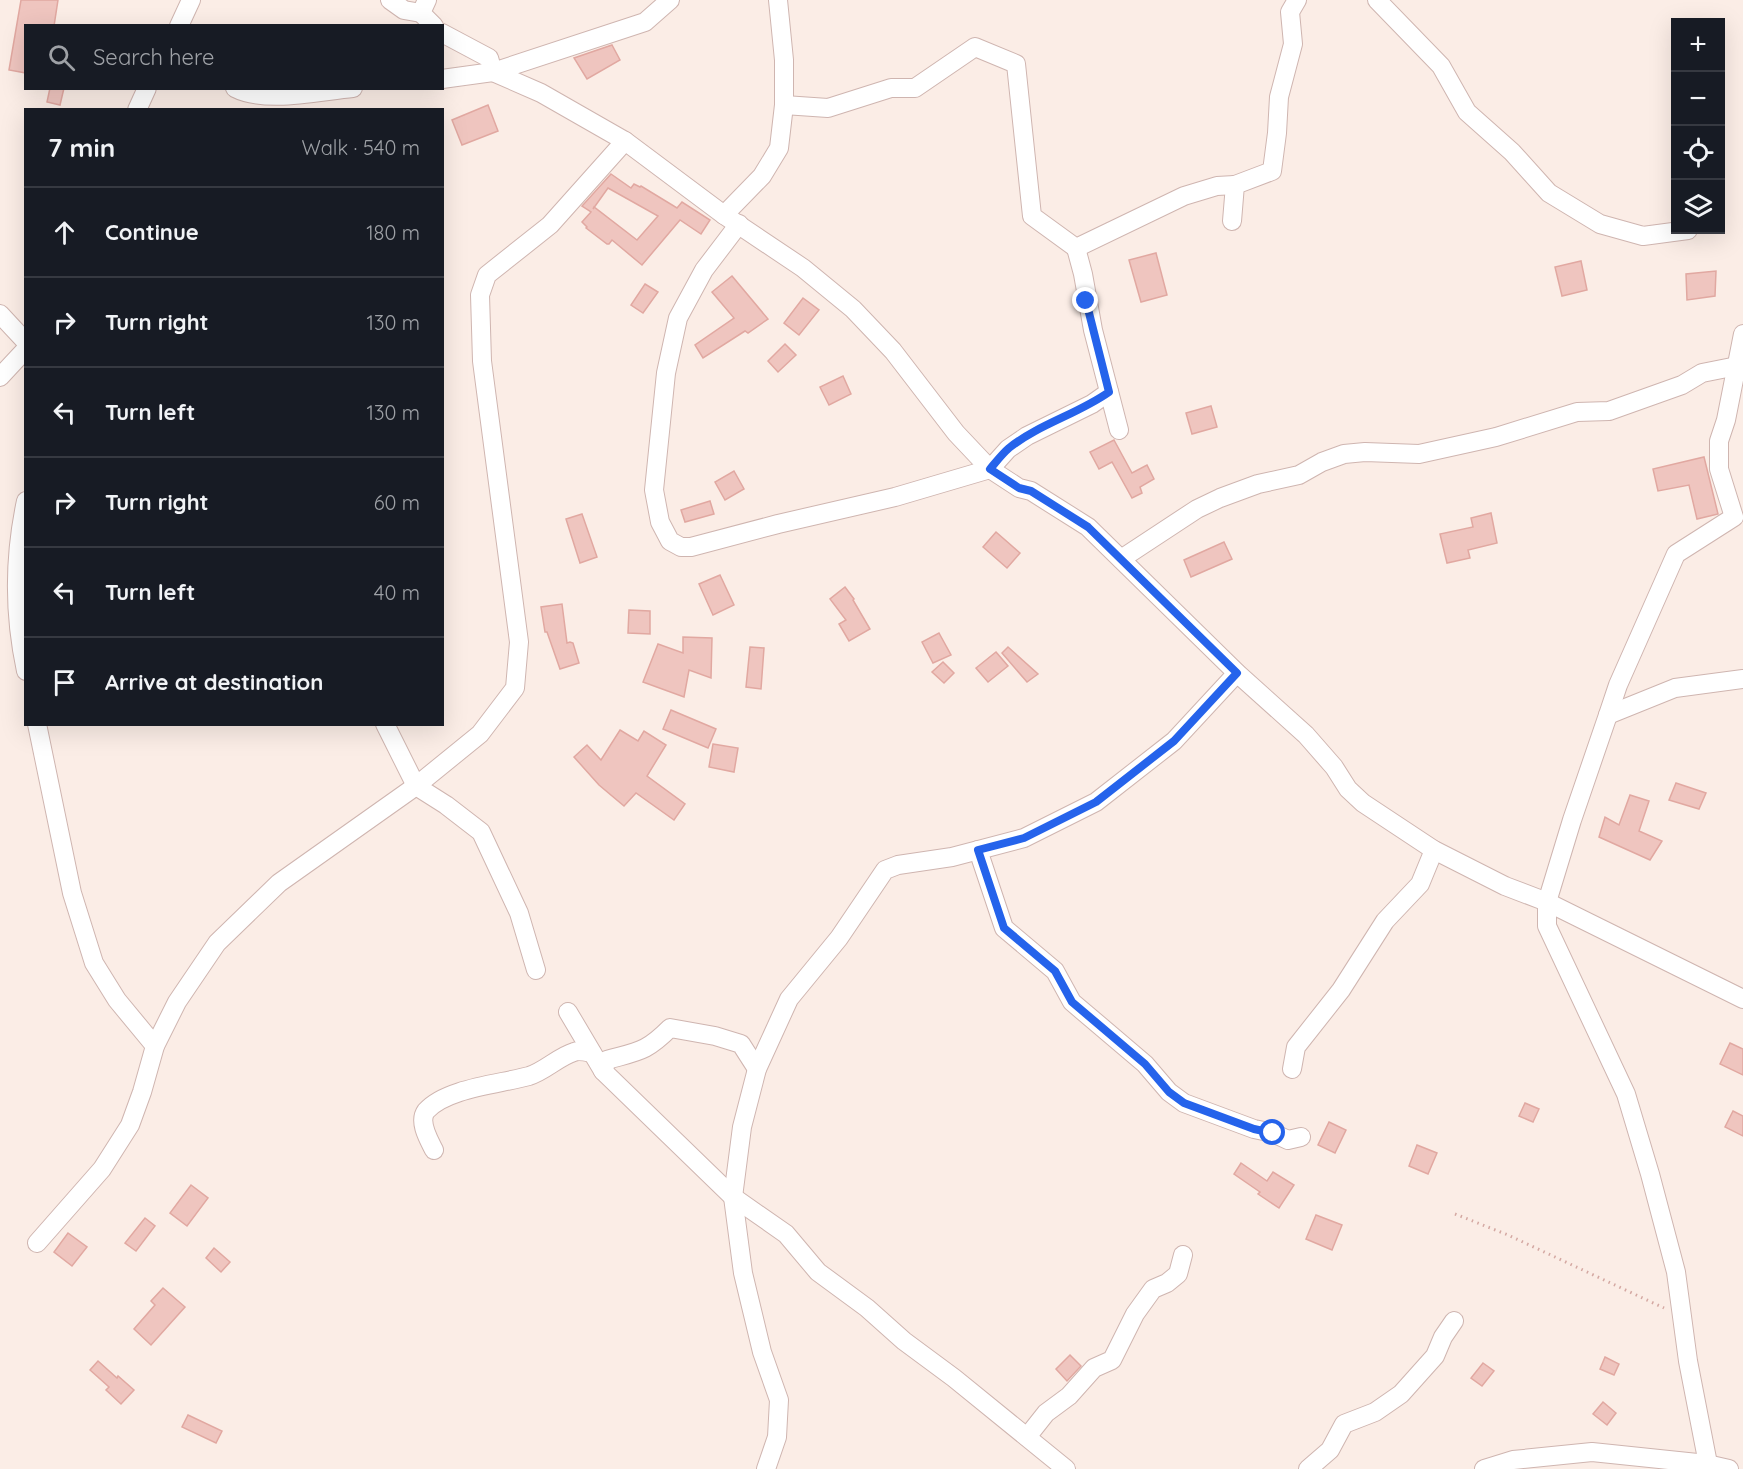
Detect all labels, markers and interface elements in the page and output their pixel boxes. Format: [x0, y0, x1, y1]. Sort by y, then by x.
map controls [1671, 18, 1725, 234]
button: + [1671, 18, 1725, 72]
search box [24, 24, 444, 90]
icon: search [45, 41, 78, 74]
text: Search here [93, 43, 214, 71]
button: − [1671, 72, 1725, 126]
button: locate [1671, 126, 1725, 180]
text: 7 min [48, 131, 115, 164]
text: Walk · 540 m [302, 135, 420, 160]
button: layers [1671, 180, 1725, 234]
icon: ahead [48, 216, 81, 249]
text: Continue [105, 218, 199, 246]
text: 180 m [366, 220, 420, 245]
route end [1072, 287, 1098, 313]
icon: right [48, 306, 81, 339]
text: Turn right [105, 308, 209, 336]
text: 130 m [367, 310, 420, 335]
icon: left [48, 396, 81, 429]
text: Turn left [105, 398, 195, 426]
text: 130 m [367, 400, 420, 425]
icon: right [48, 486, 81, 519]
text: Turn right [105, 488, 209, 516]
text: 60 m [374, 490, 420, 515]
icon: left [48, 576, 81, 609]
text: Turn left [105, 578, 195, 606]
text: 40 m [374, 580, 420, 605]
icon: arrive [48, 666, 81, 699]
text: Arrive at destination [105, 668, 323, 696]
route start [1259, 1119, 1285, 1145]

